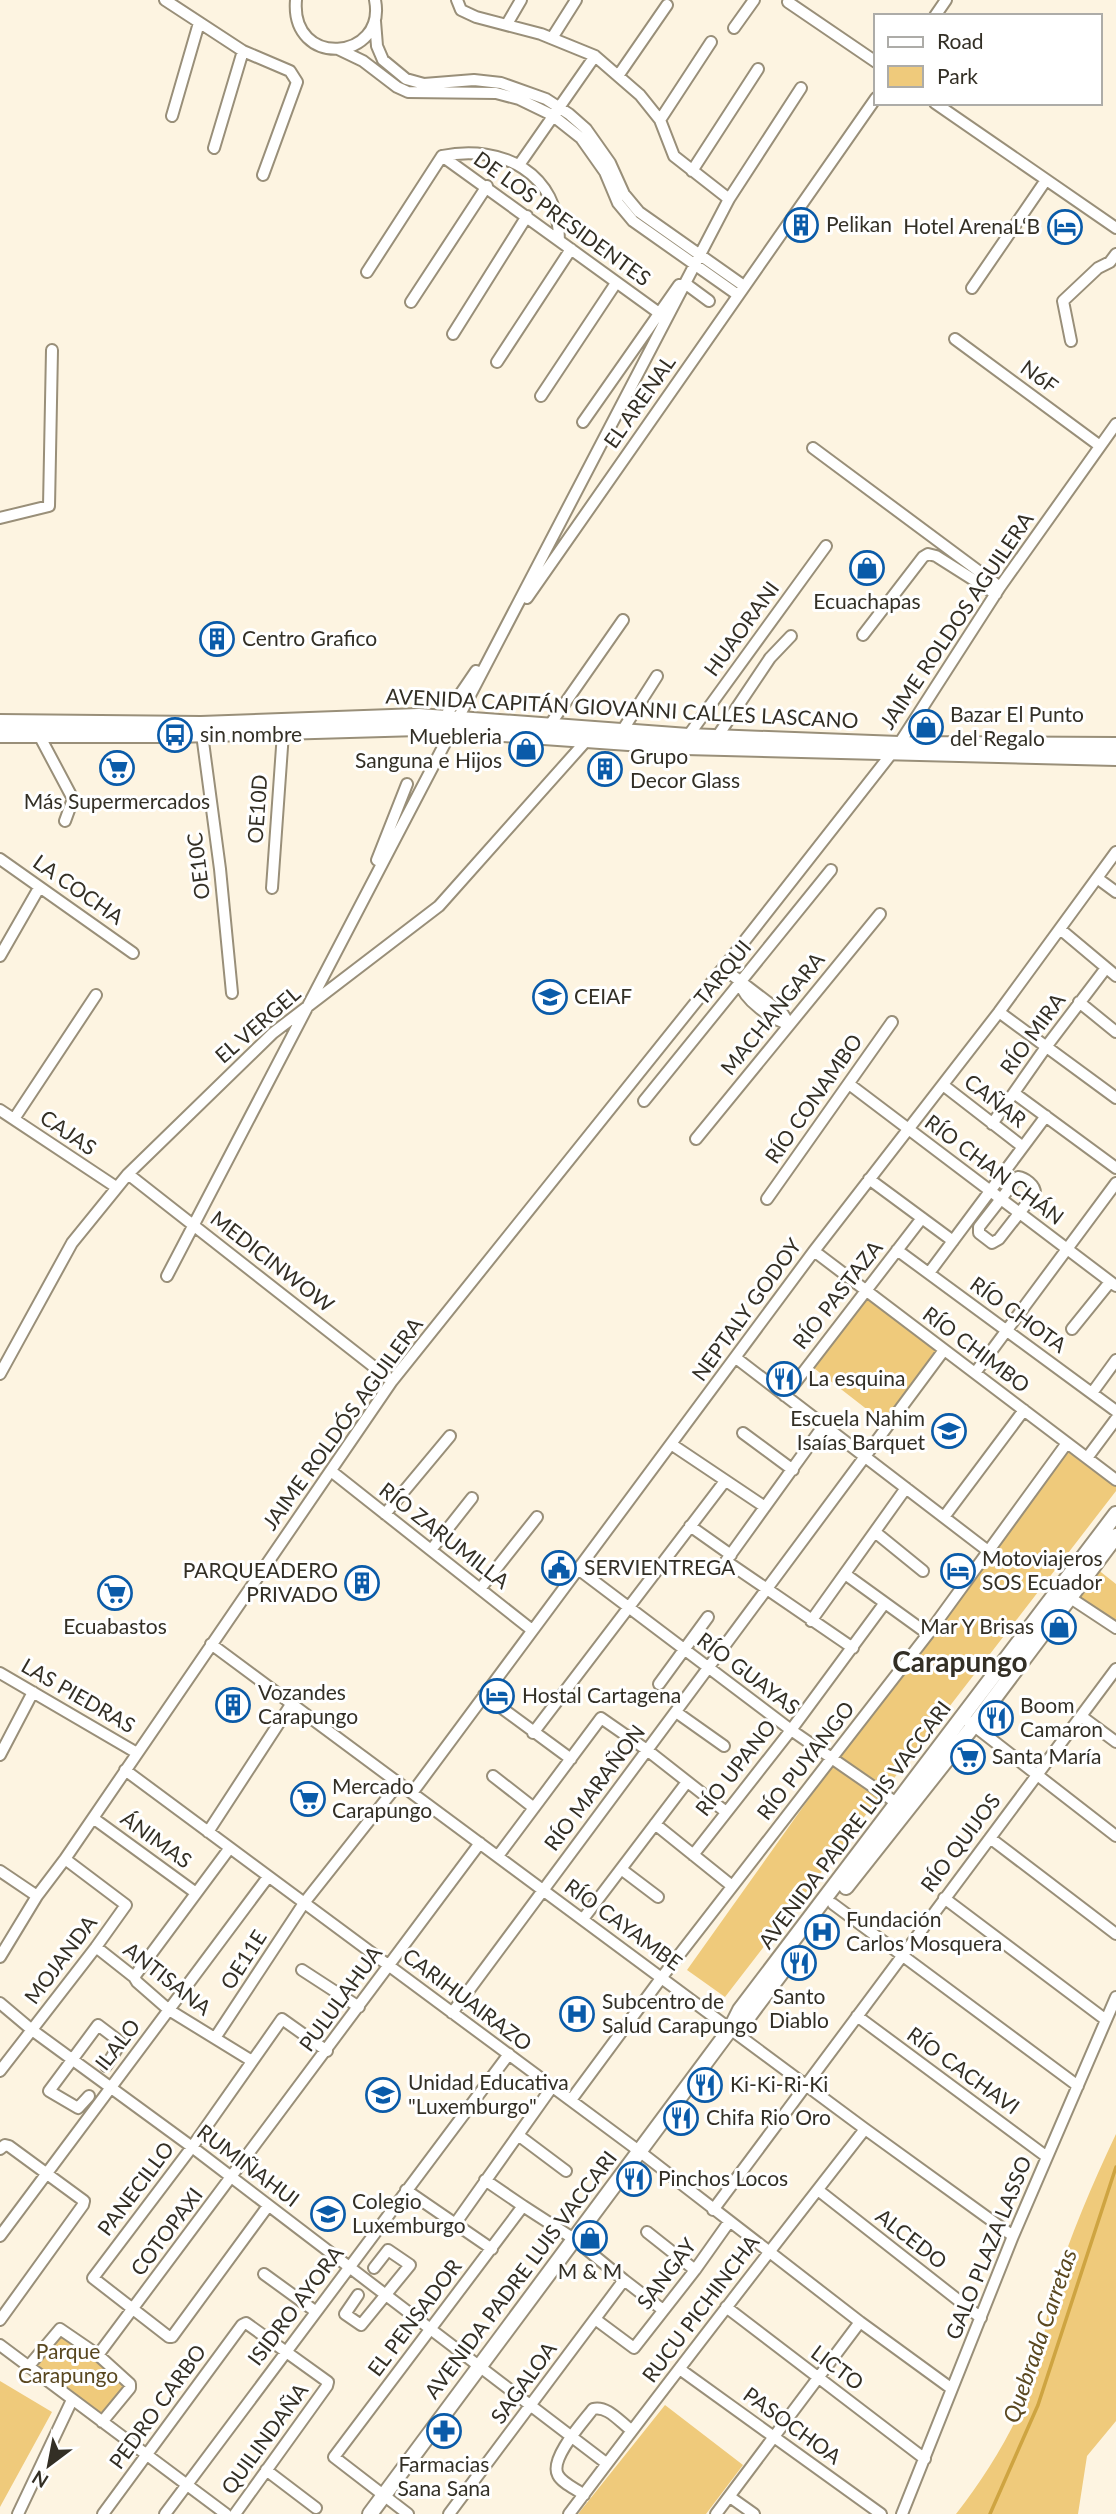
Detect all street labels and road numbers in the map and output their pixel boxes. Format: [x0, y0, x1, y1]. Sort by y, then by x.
street label: DE LOS PRESIDENTES [470, 145, 656, 290]
street label: EL ARENAL [598, 350, 680, 452]
street label: N6F [1016, 354, 1064, 398]
street label: JAIME ROLDOS AGUILERA [874, 506, 1038, 733]
street label: HUAORANI [698, 576, 784, 680]
street label: AVENIDA CAPITÁN GIOVANNI CALLES LASCANO [385, 683, 859, 732]
street label: OE10D [242, 773, 271, 844]
street label: OE10C [181, 831, 214, 901]
street label: LA COCHA [29, 849, 129, 929]
street label: TARQUI [688, 935, 756, 1010]
street label: MACHANGARA [715, 946, 829, 1079]
street label: EL VERGEL [209, 980, 305, 1068]
street label: RÍO MIRA [994, 987, 1070, 1078]
street label: RÍO CONAMBO [759, 1029, 867, 1168]
street label: CAÑAR [960, 1068, 1033, 1132]
street label: CAJAS [36, 1104, 102, 1160]
street label: RÍO CHAN CHÁN [921, 1108, 1069, 1229]
street label: MEDICINWOW [206, 1205, 340, 1317]
street label: NEPTALY GODOY [686, 1232, 806, 1385]
street label: RÍO PASTAZA [787, 1234, 887, 1353]
street label: RÍO CHOTA [966, 1271, 1072, 1357]
street label: RÍO CHIMBO [919, 1301, 1035, 1397]
street label: JAIME ROLDÓS AGUILERA [256, 1312, 428, 1534]
street label: RÍO ZARUMILLA [375, 1476, 515, 1594]
street label: RÍO GUAYAS [693, 1626, 805, 1719]
street label: LAS PIEDRAS [17, 1652, 140, 1737]
street label: AVENIDA PADRE LUIS VACCARI [752, 1695, 955, 1953]
street label: RÍO PUYANGO [751, 1696, 859, 1824]
street label: RÍO UPANO [689, 1714, 780, 1820]
street label: RÍO MARAÑON [538, 1719, 649, 1855]
street label: RÍO QUIJOS [915, 1788, 1005, 1896]
street label: ÁNIMAS [117, 1805, 197, 1873]
street label: RÍO CAYAMBE [560, 1873, 687, 1975]
street label: MOJANDA [18, 1909, 102, 2008]
street label: OE11E [214, 1925, 271, 1993]
street label: ANTISANA [119, 1936, 217, 2020]
street label: PULULAHUA [293, 1940, 387, 2056]
street label: CARIHUAIRAZO [398, 1942, 537, 2055]
street label: ILALO [89, 2014, 144, 2075]
street label: RÍO CACHAVI [903, 2021, 1025, 2119]
street label: RUMIÑAHUI [193, 2118, 305, 2211]
street label: PANECILLO [91, 2136, 178, 2240]
street label: AVENIDA PADRE LUIS VACCARI [418, 2145, 621, 2403]
street label: GALO PLAZA LASSO [939, 2152, 1036, 2343]
street label: COTOPAXI [125, 2182, 207, 2280]
street label: ALCEDO [871, 2202, 952, 2273]
street label: RUCU PICHINCHA [636, 2229, 764, 2387]
street label: SANGAY [631, 2232, 701, 2314]
street label: ISIDRO AYORA [242, 2240, 348, 2370]
street label: EL PENSADOR [362, 2253, 466, 2380]
street label: SAGALOA [485, 2336, 561, 2428]
street label: PEDRO CARBO [103, 2339, 210, 2473]
street label: LICTO [807, 2339, 869, 2395]
street label: QUILINDAÑA [215, 2377, 313, 2498]
street label: PASOCHOA [739, 2381, 847, 2469]

